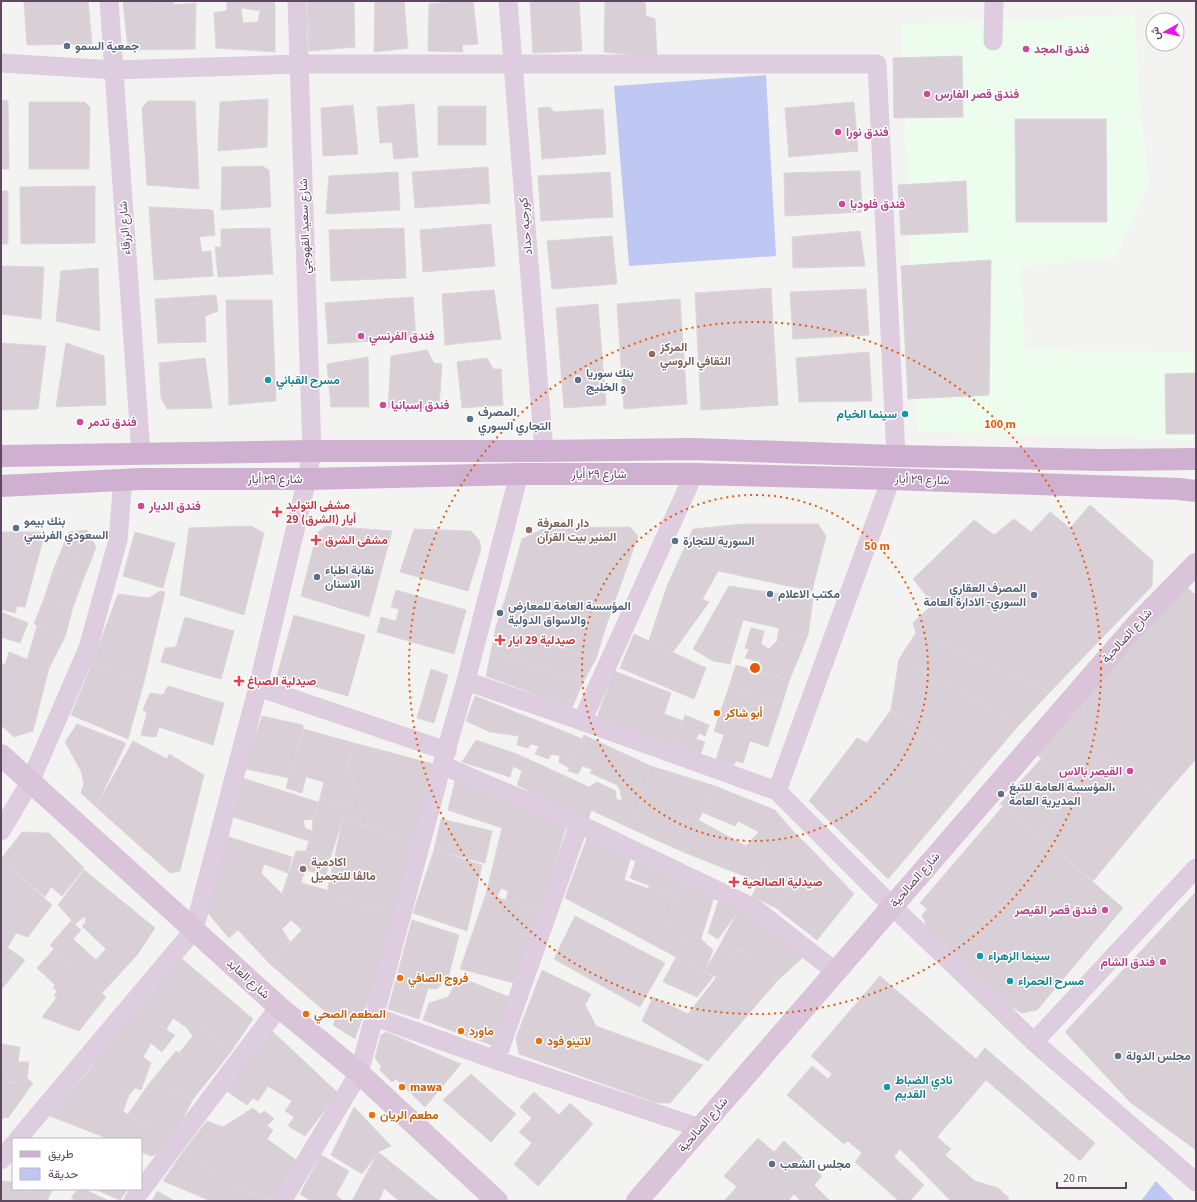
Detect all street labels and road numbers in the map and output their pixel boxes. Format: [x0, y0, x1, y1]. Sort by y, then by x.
street label: شارع سعيد القهوجي [295, 178, 316, 274]
street label: كورجيه حداد [515, 196, 537, 256]
street label: شارع الزرقاء [115, 200, 135, 256]
street label: شارع ٢٩ أيار [571, 466, 626, 483]
street label: شارع ٢٩ أيار [247, 471, 302, 488]
street label: شارع ٢٩ أيار [893, 471, 950, 489]
street label: شارع الصالحية [1098, 605, 1156, 667]
street label: شارع الصالحية [886, 849, 944, 911]
street label: شارع العابد [223, 955, 273, 1003]
street label: شارع الصالحية [674, 1094, 732, 1156]

